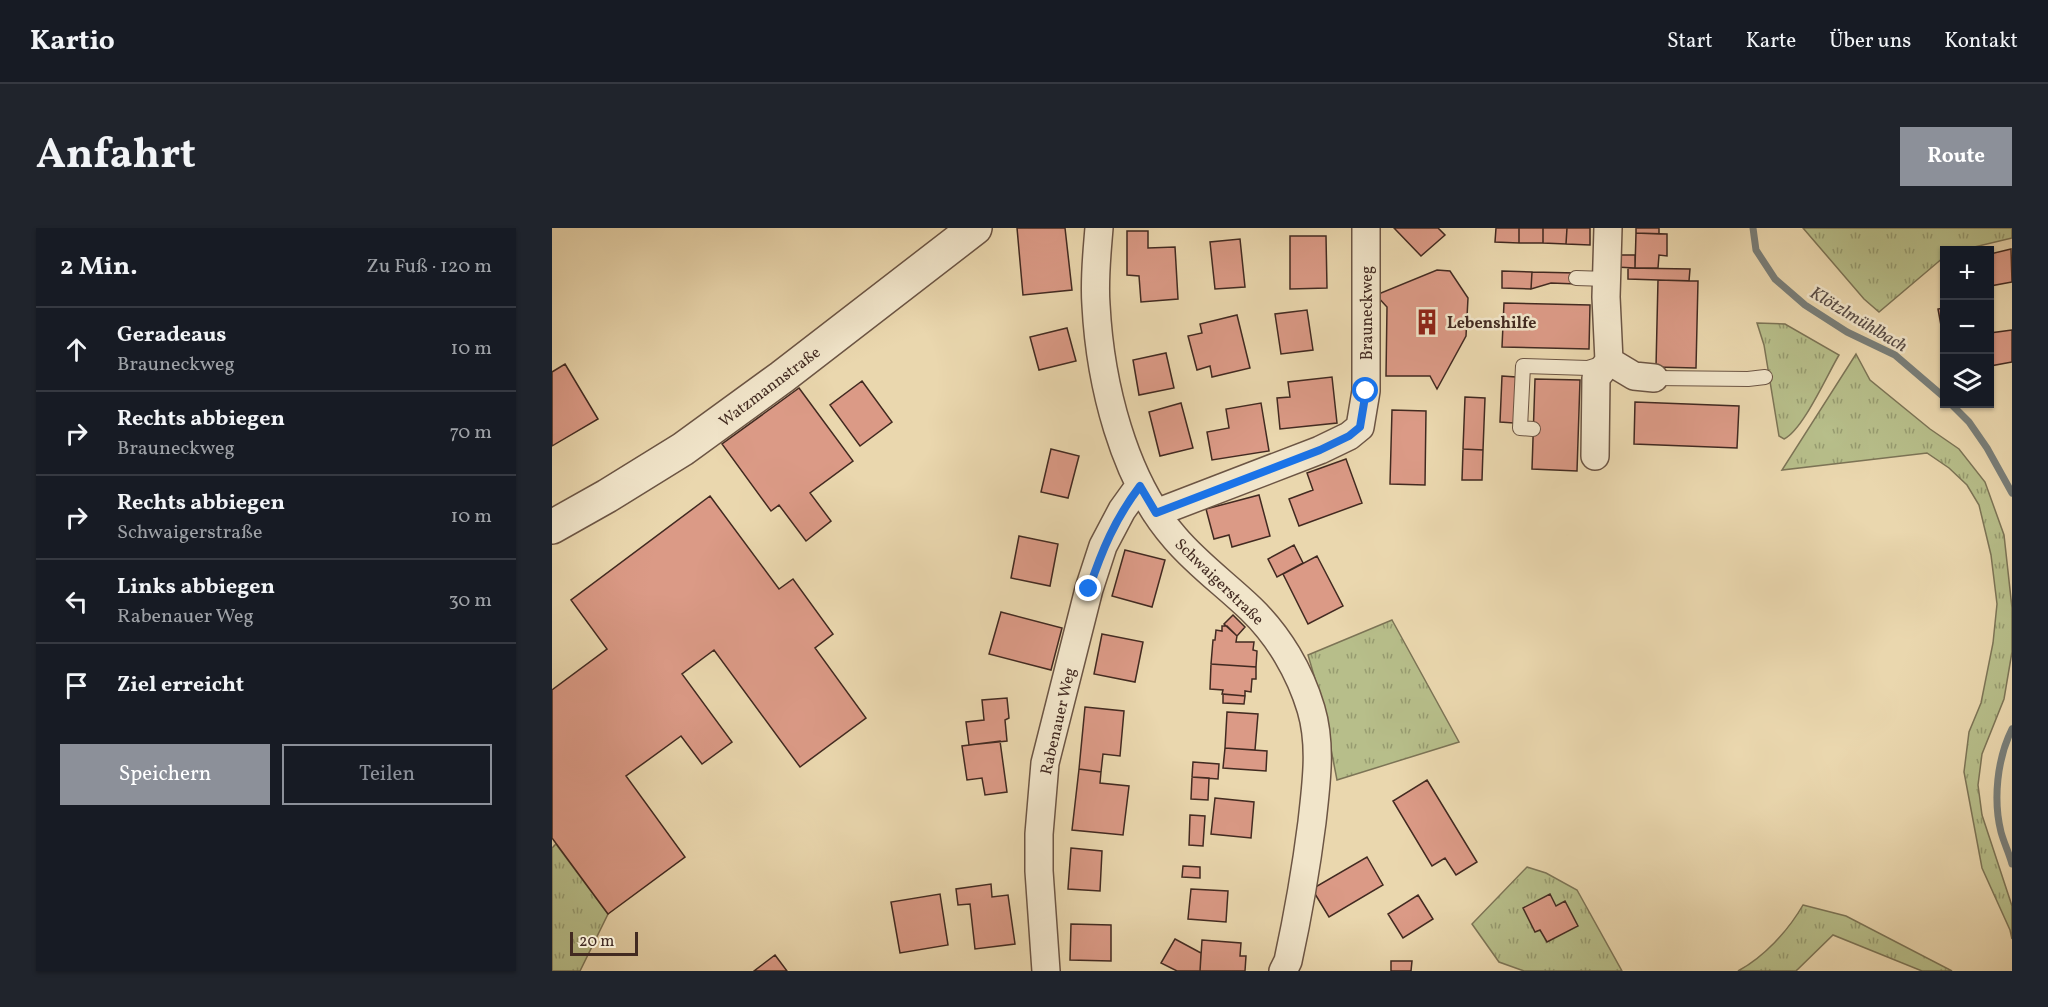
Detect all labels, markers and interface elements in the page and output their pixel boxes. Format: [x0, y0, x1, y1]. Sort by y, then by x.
text: Kartio [30, 22, 115, 61]
text: Start [1667, 27, 1713, 56]
text: Karte [1746, 27, 1796, 56]
text: Über uns [1829, 27, 1911, 56]
text: Kontakt [1944, 27, 2018, 56]
text: Anfahrt [36, 127, 196, 186]
button: Route [1900, 127, 2012, 186]
map controls [1940, 246, 1994, 408]
button: + [1940, 246, 1994, 300]
text: 2 Min. [60, 249, 138, 285]
text: Zu Fuß · 120 m [366, 253, 492, 281]
street label: Brauneckweg [1357, 266, 1379, 360]
water label: Klötzlmühlbach [1805, 281, 1912, 359]
button: − [1940, 300, 1994, 354]
building icon: Lebenshilfe [1412, 307, 1442, 337]
place label: Lebenshilfe [1447, 313, 1537, 335]
text: Geradeaus [117, 320, 227, 351]
icon: ahead [60, 333, 93, 366]
text: 10 m [451, 335, 492, 363]
street label: Watzmannstraße [715, 342, 825, 433]
text: Brauneckweg [117, 351, 235, 379]
button: layers [1940, 354, 1994, 408]
route start [1352, 377, 1378, 403]
text: Rechts abbiegen [117, 404, 285, 435]
icon: right [60, 417, 93, 450]
text: 70 m [449, 419, 492, 447]
text: Brauneckweg [117, 435, 235, 463]
text: Rechts abbiegen [117, 488, 285, 519]
icon: right [60, 501, 93, 534]
text: 10 m [451, 503, 492, 531]
text: Schwaigerstraße [117, 519, 263, 547]
street label: Schwaigerstraße [1169, 534, 1268, 631]
text: Links abbiegen [117, 572, 275, 603]
route end [1075, 575, 1101, 601]
icon: left [60, 585, 93, 618]
text: 30 m [448, 587, 492, 615]
text: Rabenauer Weg [117, 603, 254, 631]
street label: Rabenauer Weg [1036, 666, 1082, 777]
icon: arrive [60, 669, 93, 702]
text: Ziel erreicht [117, 670, 244, 701]
button: Speichern [60, 744, 270, 805]
button: Teilen [282, 744, 492, 805]
scale bar [570, 929, 638, 956]
text: 20 m [579, 931, 614, 953]

